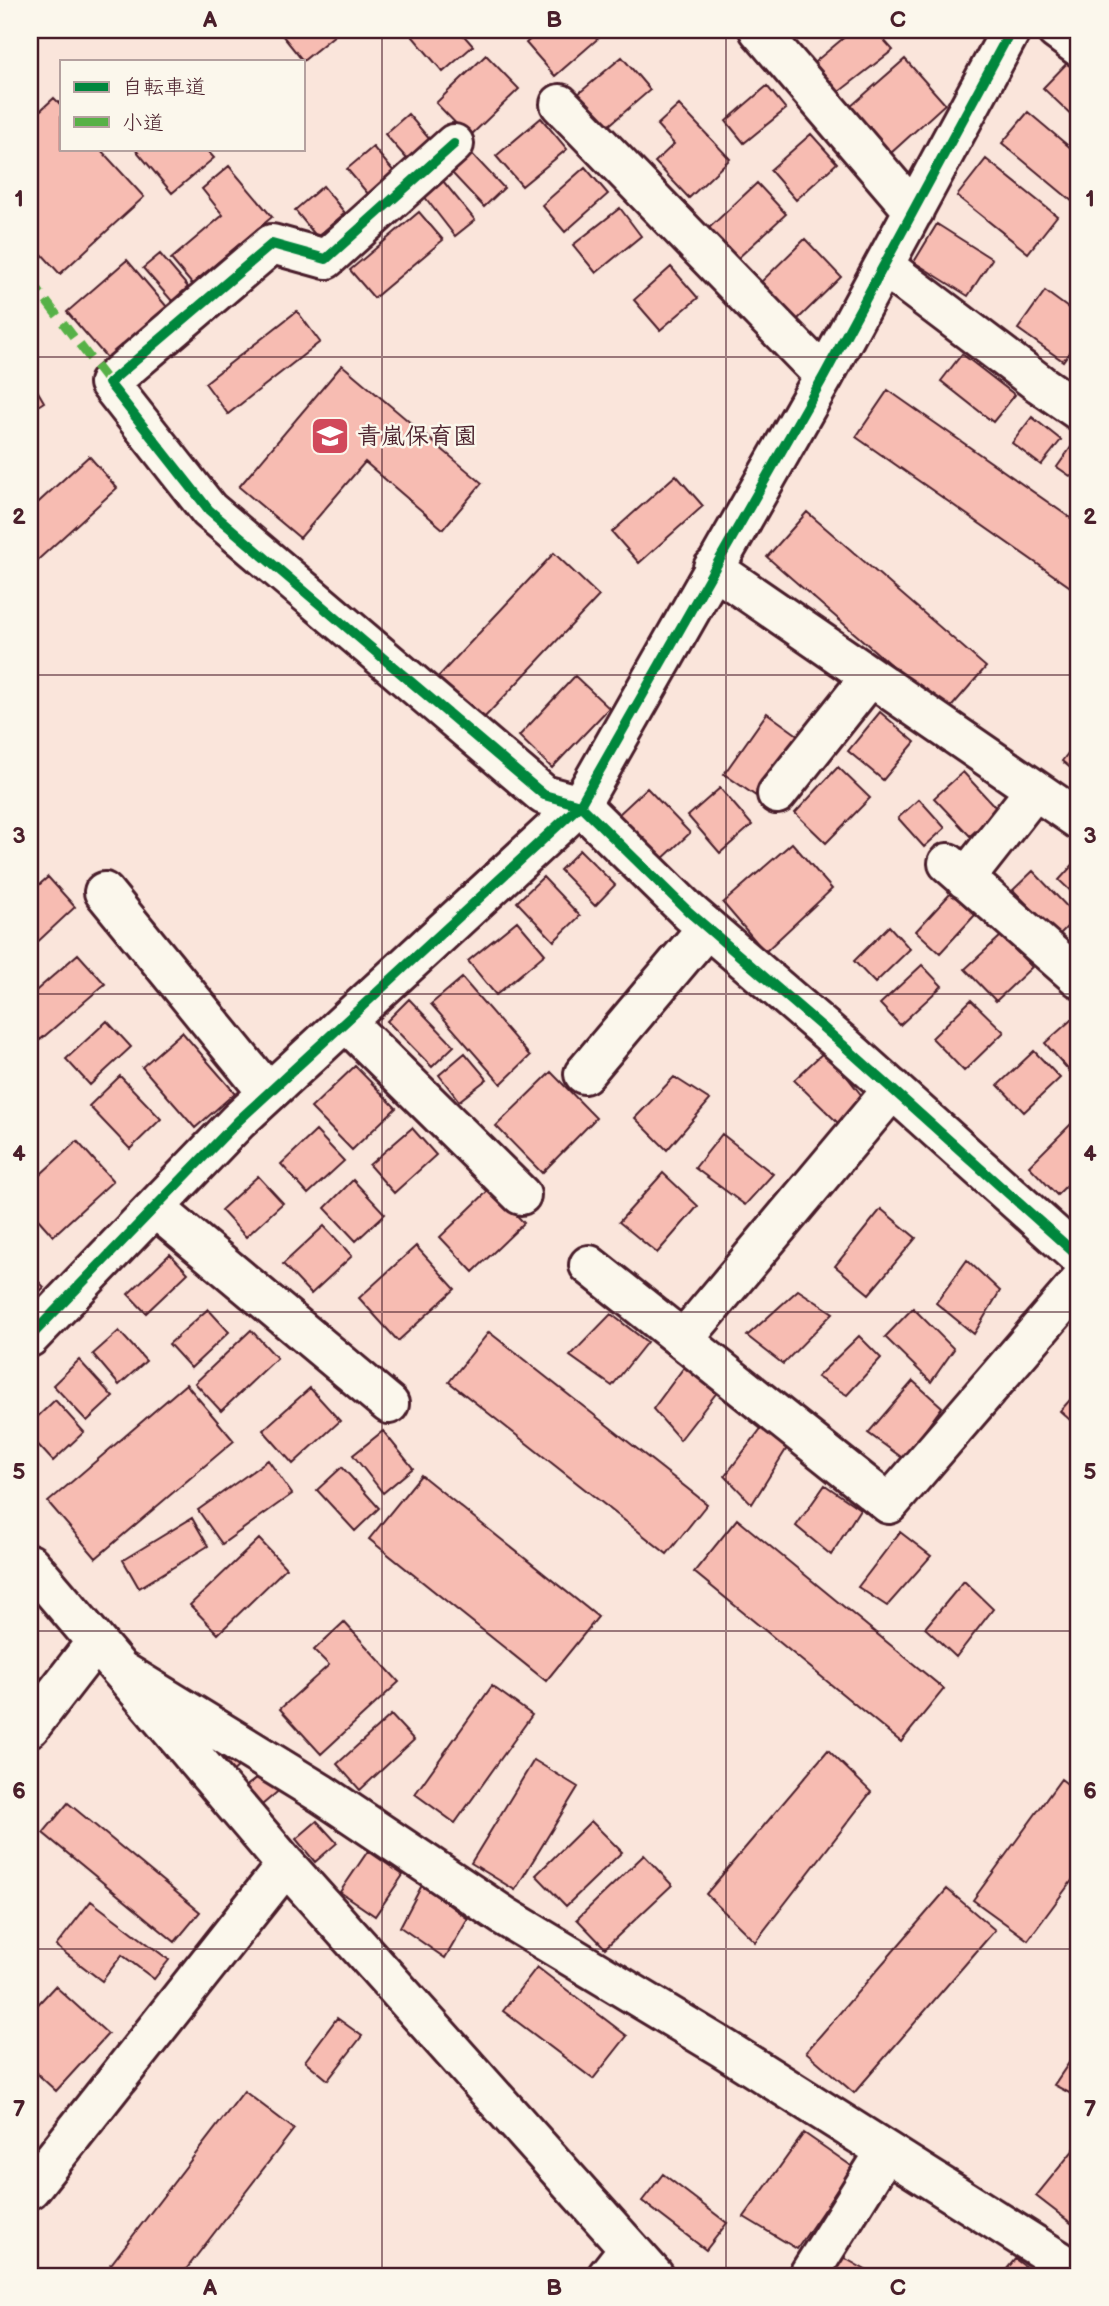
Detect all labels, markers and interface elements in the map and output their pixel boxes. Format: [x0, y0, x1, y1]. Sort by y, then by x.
text: A [202, 6, 218, 34]
text: B [546, 6, 562, 34]
text: C [890, 6, 906, 34]
legend [60, 60, 304, 150]
text: 自転車道 [122, 75, 206, 100]
text: 小道 [122, 111, 164, 136]
text: 1 [14, 185, 24, 213]
text: 1 [1085, 185, 1095, 213]
school or university icon: 青嵐保育園 [309, 415, 351, 457]
place label: 青嵐保育園 [357, 422, 477, 451]
text: 2 [12, 503, 26, 531]
text: 2 [1083, 503, 1097, 531]
text: 3 [12, 822, 26, 850]
text: 3 [1083, 822, 1097, 850]
text: 4 [12, 1140, 26, 1168]
text: 4 [1083, 1140, 1097, 1168]
text: 5 [12, 1458, 26, 1486]
text: 5 [1083, 1458, 1097, 1486]
text: 6 [12, 1777, 26, 1805]
text: 6 [1083, 1777, 1097, 1805]
text: 7 [13, 2095, 26, 2123]
text: 7 [1084, 2095, 1097, 2123]
text: A [202, 2274, 218, 2302]
text: B [546, 2274, 562, 2302]
text: C [890, 2274, 906, 2302]

